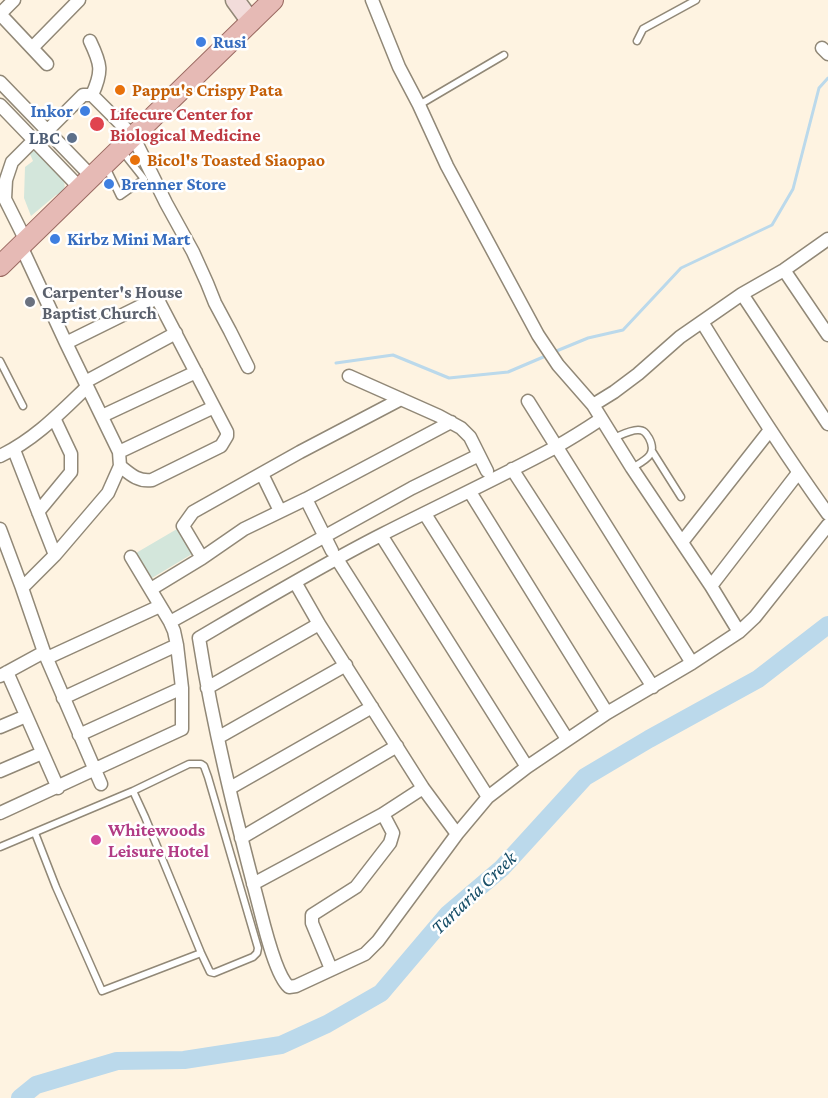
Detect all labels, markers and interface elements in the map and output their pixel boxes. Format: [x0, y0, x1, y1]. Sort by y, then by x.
place label: Rusi [213, 31, 246, 53]
marker: Rusi [194, 35, 208, 49]
place label: Pappu's Crispy Pata [132, 79, 283, 101]
marker: Pappu's Crispy Pata [113, 83, 127, 97]
place label: Inkor [30, 100, 73, 122]
place label: Lifecure Center for Biological Medicine [110, 103, 261, 146]
marker: Inkor [78, 104, 92, 118]
marker: Lifecure Center for Biological Medicine [88, 115, 106, 133]
place label: LBC [29, 127, 60, 149]
marker: LBC [65, 131, 79, 145]
place label: Bicol's Toasted Siaopao [147, 149, 325, 171]
marker: Bicol's Toasted Siaopao [128, 153, 142, 167]
place label: Brenner Store [121, 173, 226, 195]
marker: Brenner Store [102, 177, 116, 191]
place label: Kirbz Mini Mart [67, 228, 190, 250]
marker: Kirbz Mini Mart [48, 232, 62, 246]
place label: Carpenter's House Baptist Church [42, 281, 183, 324]
marker: Carpenter's House Baptist Church [23, 295, 37, 309]
place label: Whitewoods Leisure Hotel [108, 819, 209, 862]
marker: Whitewoods Leisure Hotel [89, 833, 103, 847]
water label: Tartaria Creek [426, 846, 522, 940]

